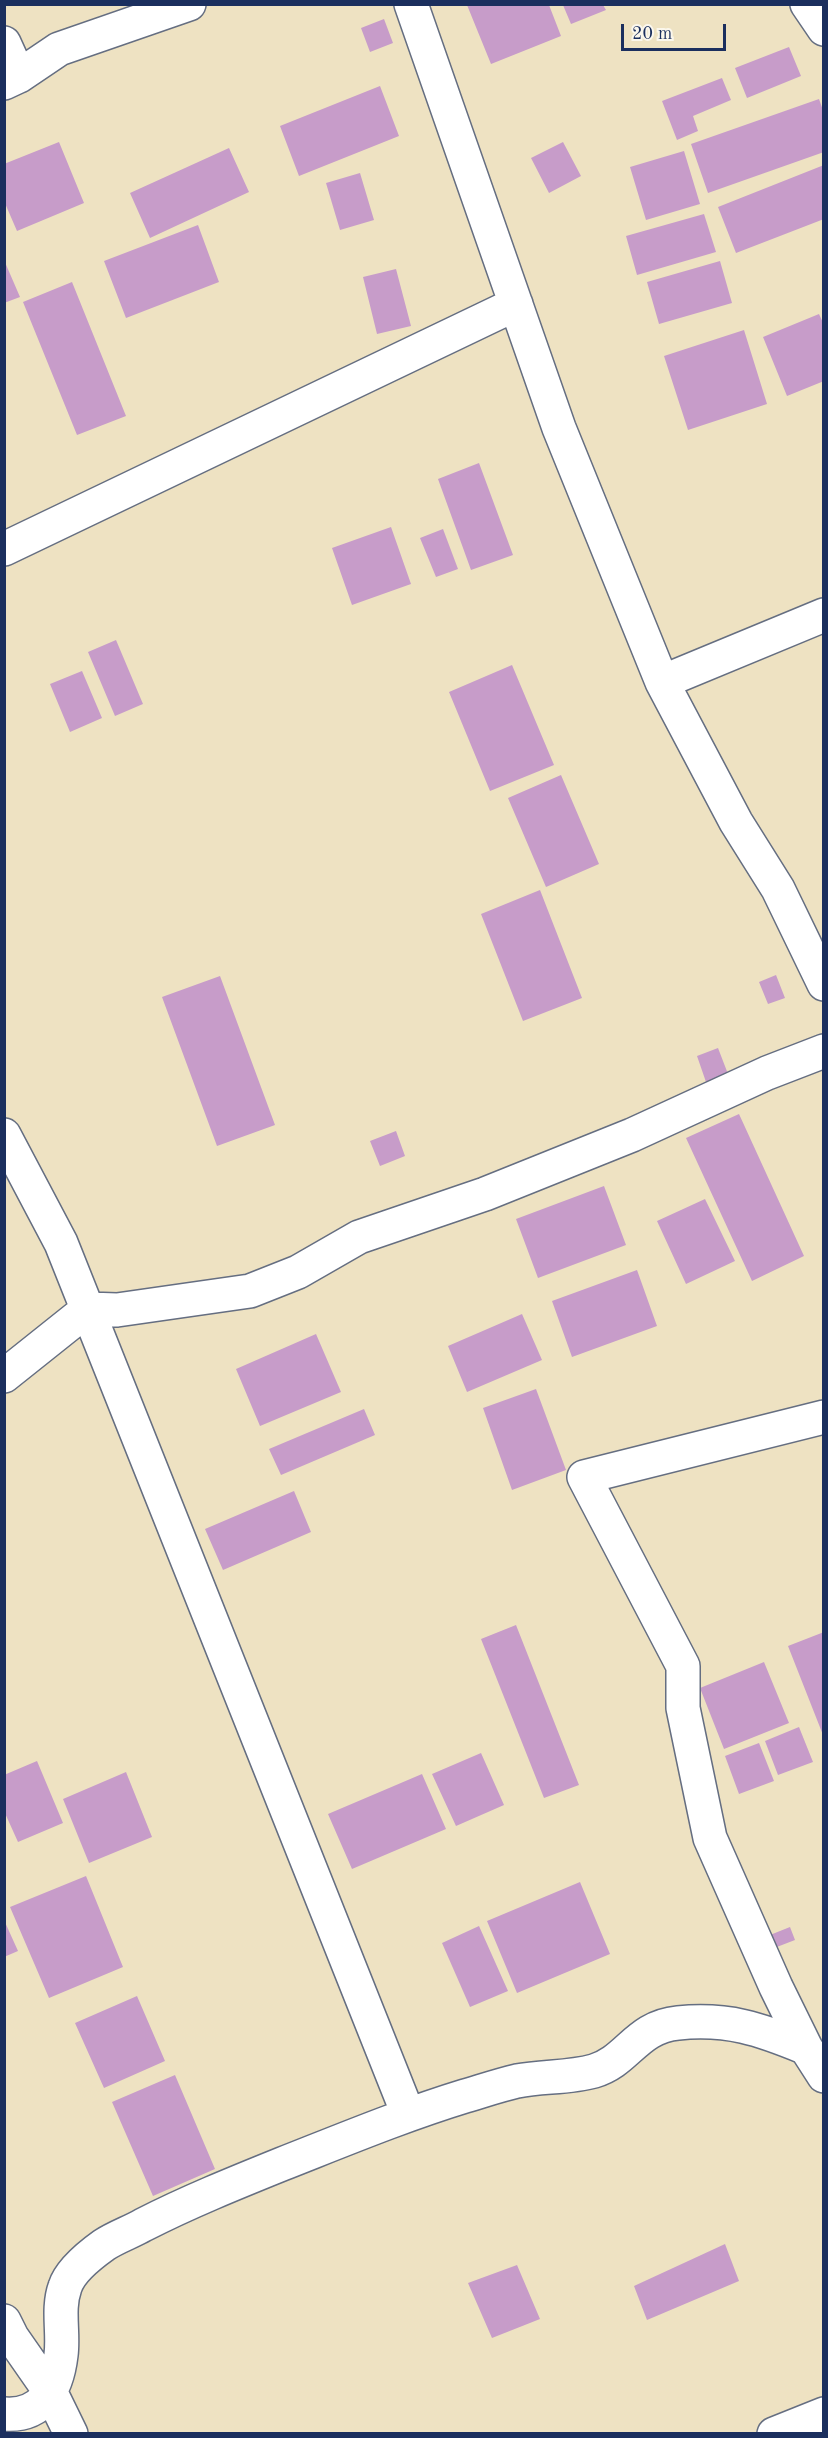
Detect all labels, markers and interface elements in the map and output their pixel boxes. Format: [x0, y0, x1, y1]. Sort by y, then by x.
scale bar [624, 12, 729, 50]
text: 20 m [632, 25, 672, 43]

